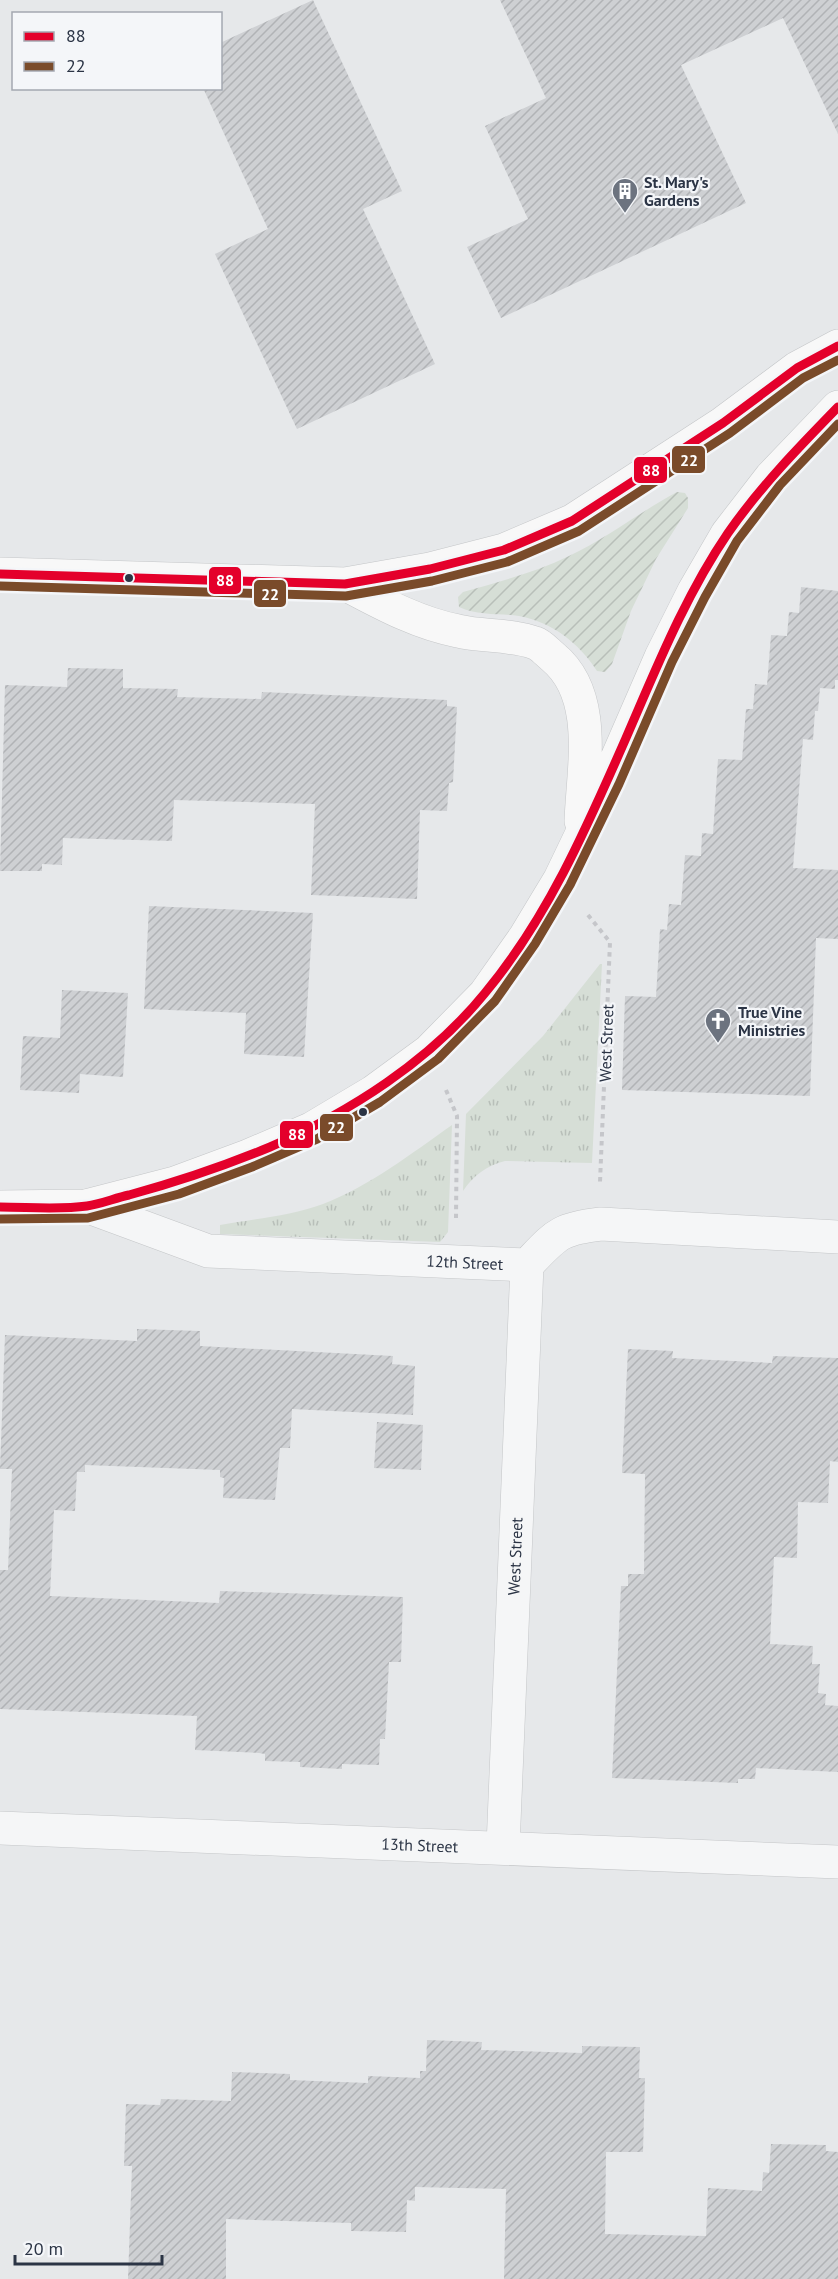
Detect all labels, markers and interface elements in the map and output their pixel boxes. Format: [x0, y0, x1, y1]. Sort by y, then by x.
legend [12, 12, 222, 90]
text: 88 [66, 24, 86, 47]
text: 22 [66, 54, 86, 77]
place label: St. Mary's Gardens [644, 172, 709, 210]
building icon: St. Mary's Gardens [610, 176, 640, 214]
line badge: 22 [671, 445, 706, 474]
text: 22 [680, 450, 698, 470]
line badge: 88 [633, 456, 668, 484]
text: 88 [642, 460, 660, 480]
line badge: 88 [208, 566, 242, 595]
text: 88 [216, 570, 234, 590]
unlabelled marker [123, 572, 135, 584]
line badge: 22 [253, 579, 287, 608]
text: 22 [261, 584, 279, 604]
place label: True Vine Ministries [738, 1002, 806, 1040]
street label: West Street [595, 1003, 617, 1082]
church icon: True Vine Ministries [703, 1006, 733, 1044]
unlabelled marker [357, 1106, 369, 1118]
line badge: 22 [319, 1113, 354, 1142]
text: 22 [327, 1117, 345, 1137]
line badge: 88 [279, 1120, 314, 1149]
text: 88 [288, 1124, 306, 1144]
street label: 12th Street [426, 1251, 504, 1274]
street label: West Street [503, 1516, 527, 1596]
street label: 13th Street [381, 1833, 459, 1857]
scale bar [15, 2228, 162, 2266]
text: 20 m [24, 2237, 63, 2260]

